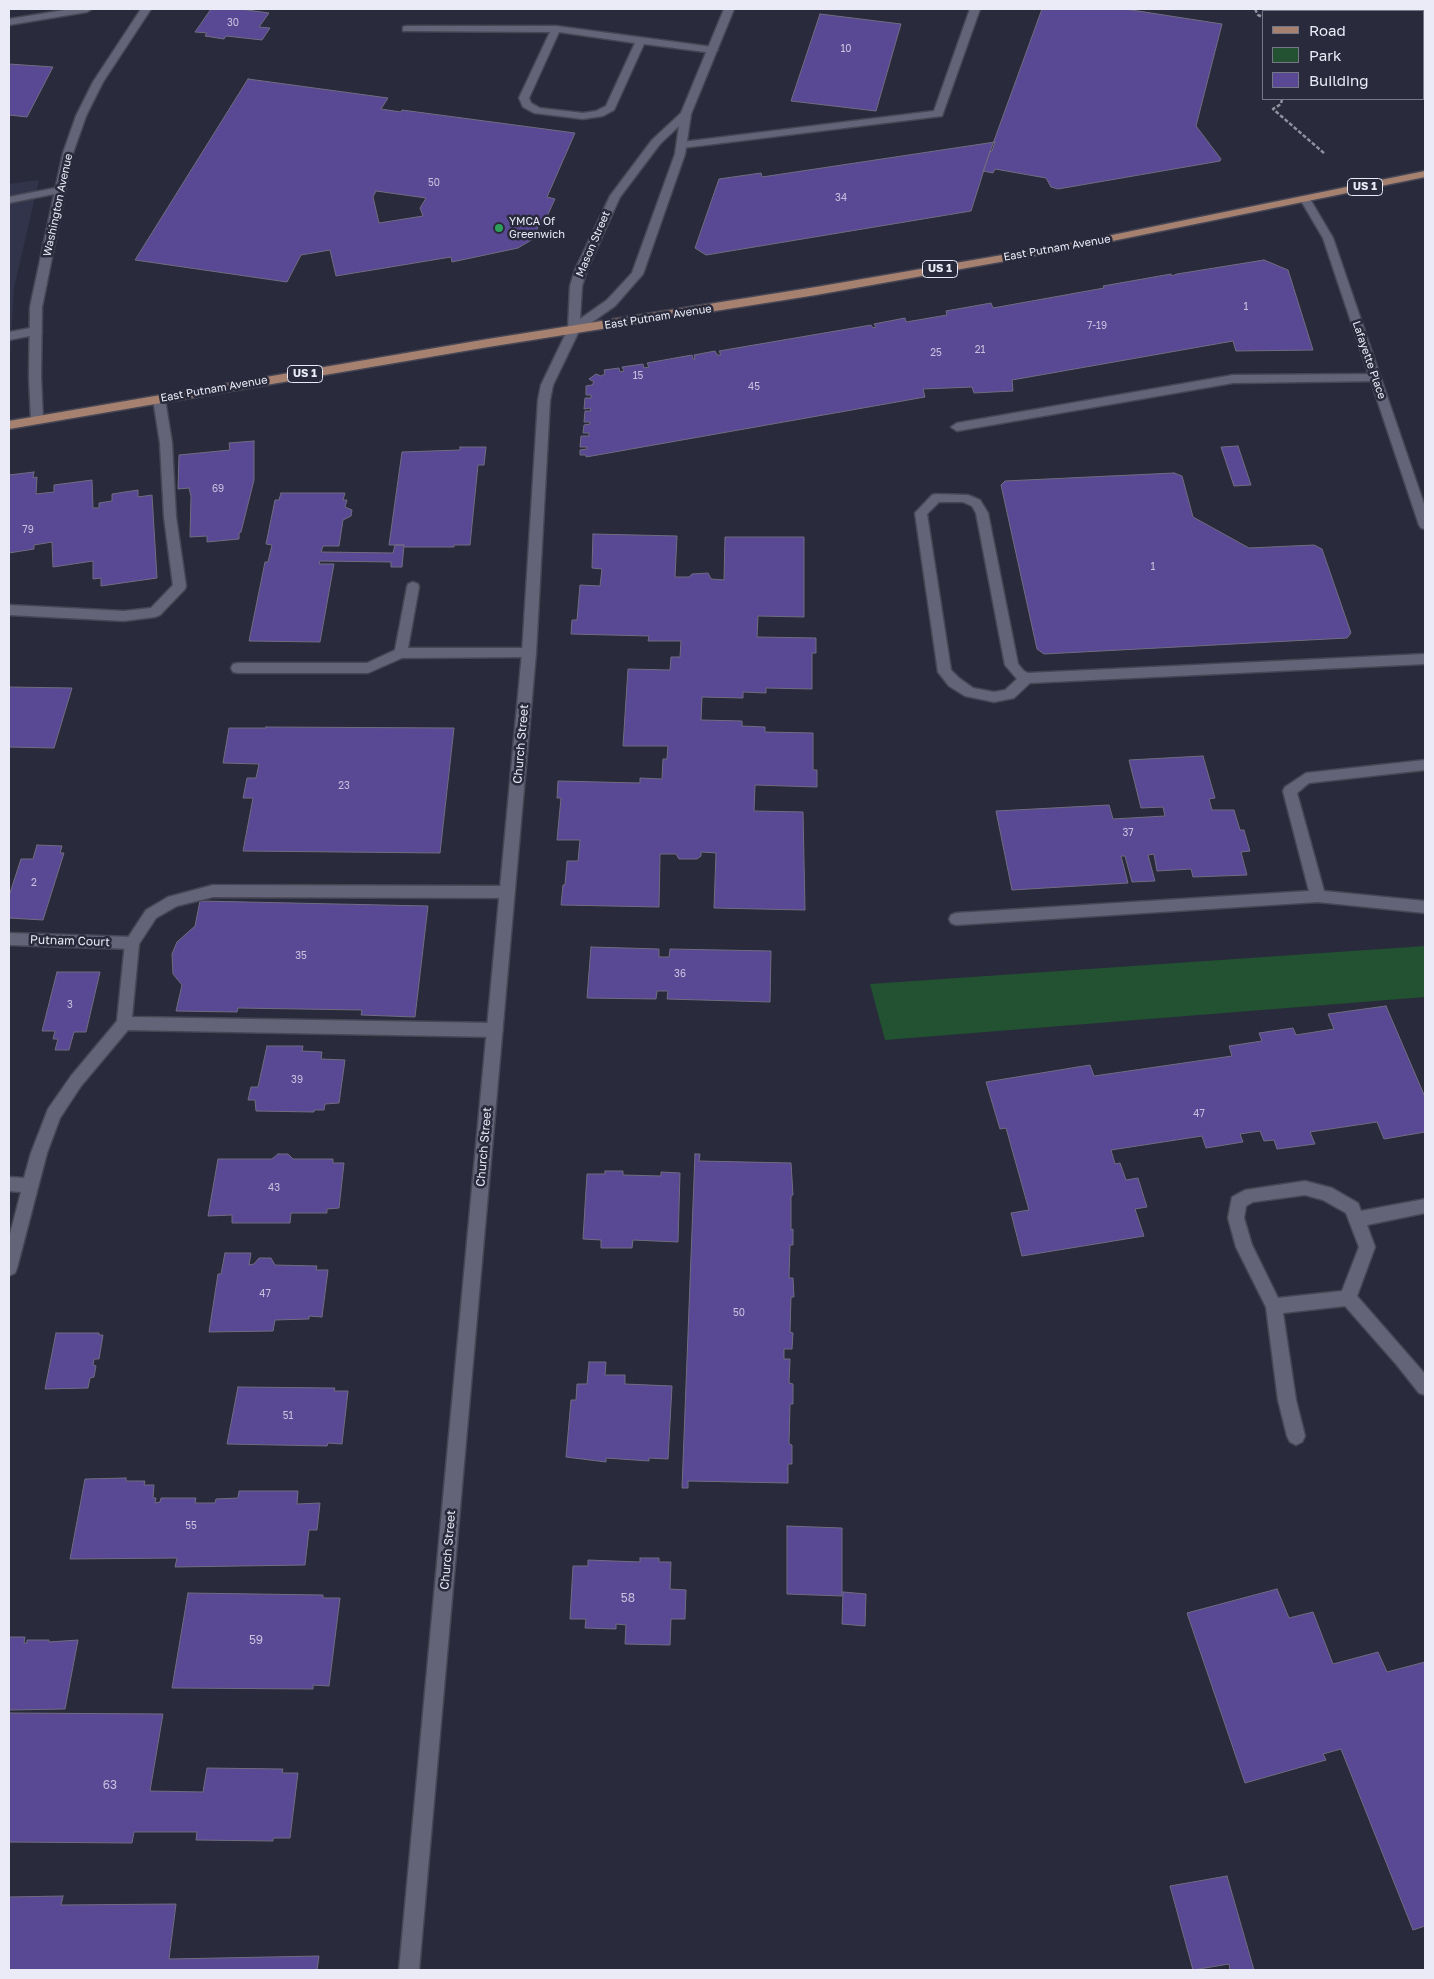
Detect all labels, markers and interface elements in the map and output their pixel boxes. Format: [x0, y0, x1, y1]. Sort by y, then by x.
legend [1262, 10, 1424, 100]
house number: 30 [227, 17, 239, 29]
text: Road [1309, 21, 1346, 39]
house number: 10 [840, 43, 852, 55]
text: Park [1309, 46, 1341, 64]
text: Building [1309, 71, 1369, 89]
street label: Washington Avenue [41, 152, 75, 258]
house number: 50 [428, 177, 440, 189]
road number: US 1 [1348, 178, 1382, 196]
house number: 34 [835, 192, 847, 204]
street label: Mason Street [573, 209, 613, 279]
place label: YMCA Of Greenwich [509, 215, 565, 241]
marker: YMCA Of Greenwich [493, 222, 505, 234]
street label: East Putnam Avenue [1003, 232, 1111, 264]
road number: US 1 [922, 260, 958, 278]
house number: 1 [1244, 301, 1248, 313]
street label: East Putnam Avenue [603, 302, 713, 332]
street label: Lafayette Place [1349, 319, 1389, 401]
house number: 7-19 [1087, 320, 1107, 332]
house number: 21 [975, 344, 985, 356]
house number: 25 [930, 347, 942, 359]
road number: US 1 [288, 366, 322, 382]
house number: 15 [633, 370, 643, 382]
street label: East Putnam Avenue [160, 373, 268, 405]
house number: 45 [748, 381, 760, 393]
house number: 69 [212, 483, 224, 495]
house number: 79 [22, 524, 34, 536]
house number: 1 [1151, 561, 1155, 573]
street label: Church Street [510, 704, 532, 784]
house number: 23 [338, 780, 350, 792]
house number: 37 [1122, 827, 1134, 839]
house number: 2 [31, 877, 37, 889]
street label: Putnam Court [30, 932, 110, 950]
house number: 35 [295, 950, 307, 962]
house number: 36 [674, 968, 686, 980]
house number: 3 [67, 999, 73, 1011]
house number: 39 [291, 1074, 303, 1086]
street label: Church Street [473, 1107, 495, 1187]
house number: 47 [1193, 1108, 1205, 1120]
house number: 43 [268, 1182, 280, 1194]
house number: 47 [259, 1288, 271, 1300]
house number: 50 [733, 1307, 745, 1319]
house number: 51 [283, 1410, 293, 1422]
street label: Church Street [437, 1510, 459, 1590]
house number: 55 [185, 1520, 197, 1532]
house number: 58 [621, 1591, 635, 1605]
house number: 59 [249, 1633, 263, 1647]
house number: 63 [103, 1778, 117, 1792]

